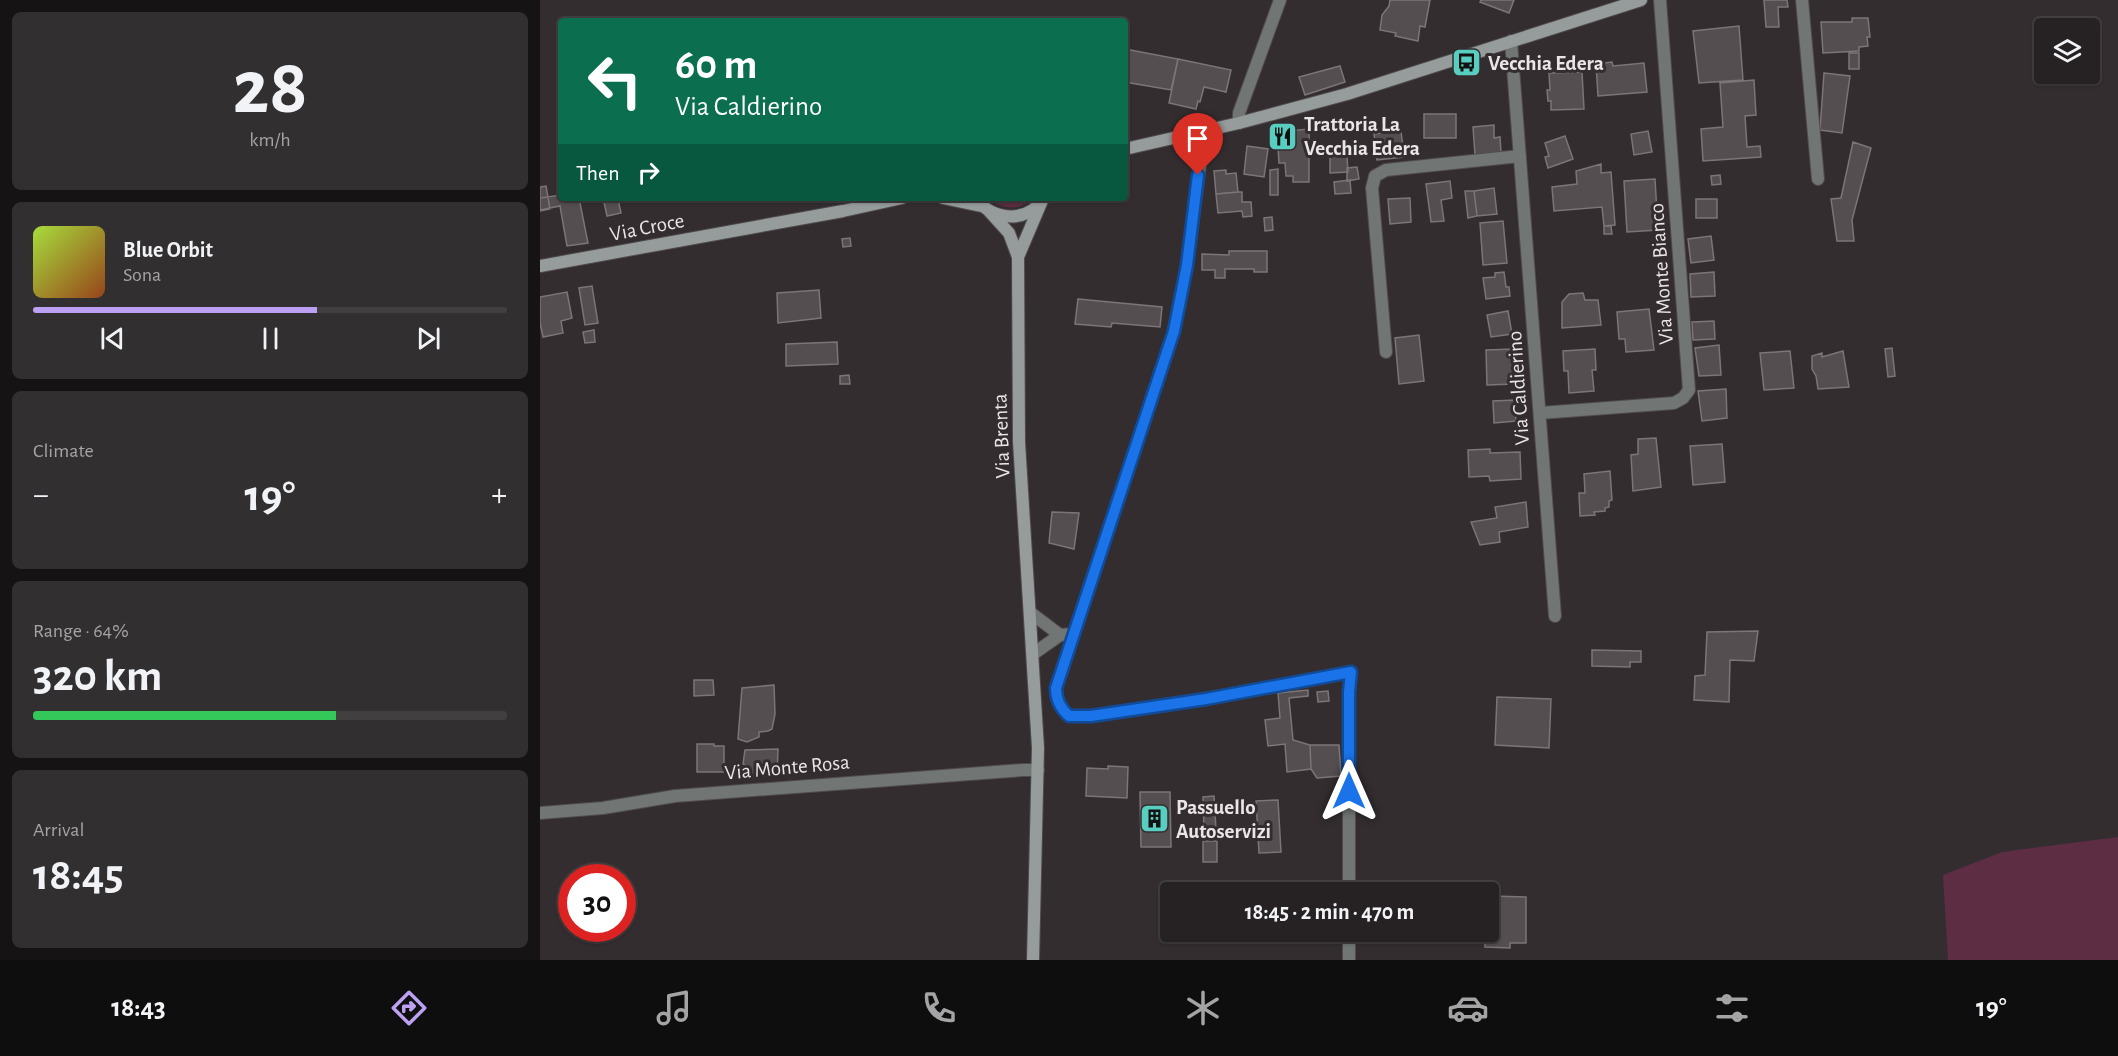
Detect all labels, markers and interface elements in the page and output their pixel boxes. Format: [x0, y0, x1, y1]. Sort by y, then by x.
map controls [2034, 18, 2100, 84]
button: layers [2034, 18, 2100, 84]
icon: left [576, 42, 654, 120]
text: 60 m [675, 44, 757, 86]
bus stop icon: Vecchia Edera [1451, 47, 1483, 79]
text: 28 [232, 50, 308, 128]
place label: Vecchia Edera [1488, 53, 1604, 74]
text: Via Caldierino [675, 93, 822, 120]
pin [1172, 113, 1223, 175]
place label: Trattoria La Vecchia Edera [1304, 114, 1420, 159]
restaurant icon: Trattoria La Vecchia Edera [1267, 120, 1299, 152]
icon: arrive [1181, 122, 1214, 155]
text: km/h [249, 130, 291, 150]
icon: right [632, 156, 665, 189]
text: Then [576, 162, 620, 184]
street label: Via Monte Bianco [1646, 202, 1677, 345]
street label: Via Croce [608, 210, 686, 245]
text: Blue Orbit [123, 239, 213, 261]
text: Sona [123, 265, 161, 285]
icon: previous [96, 322, 129, 355]
icon: pause [254, 322, 287, 355]
icon: next [412, 322, 445, 355]
street label: Via Caldierino [1504, 330, 1533, 446]
street label: Via Brenta [990, 393, 1013, 479]
text: Climate [33, 441, 94, 461]
text: 19° [244, 474, 296, 519]
text: − [33, 479, 49, 512]
text: + [491, 479, 507, 512]
text: Range · 64% [33, 621, 129, 641]
text: 320 km [33, 654, 162, 699]
street label: Via Monte Rosa [724, 752, 851, 783]
position arrow [1317, 759, 1381, 823]
place label: Passuello Autoservizi [1176, 797, 1271, 842]
building icon: Passuello Autoservizi [1139, 803, 1171, 835]
text: Arrival [33, 820, 84, 840]
text: 18:45 [33, 853, 124, 898]
speed limit sign: 30 [558, 864, 636, 942]
text: 18:45 · 2 min · 470 m [1245, 901, 1414, 923]
icon: directions [388, 987, 430, 1029]
icon: music [653, 987, 695, 1029]
icon: phone [918, 987, 960, 1029]
icon: climate [1182, 987, 1224, 1029]
icon: car [1447, 987, 1489, 1029]
icon: filters [1711, 987, 1753, 1029]
text: 18:43 [111, 994, 166, 1021]
text: 19° [1976, 994, 2007, 1021]

